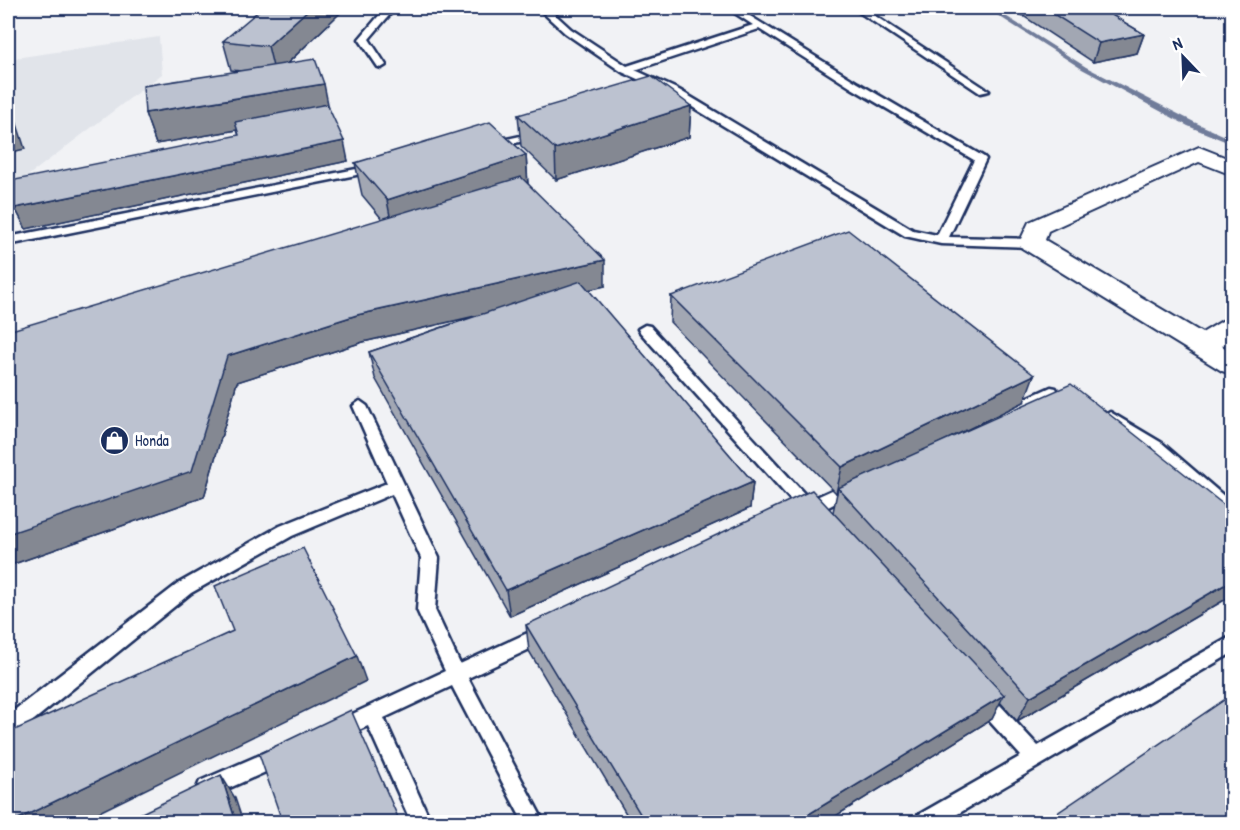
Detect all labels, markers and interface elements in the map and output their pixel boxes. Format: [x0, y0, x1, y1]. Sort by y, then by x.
north arrow [1153, 27, 1213, 87]
text: N [1169, 31, 1186, 55]
shop icon: Honda [98, 424, 130, 456]
place label: Honda [135, 429, 169, 451]

